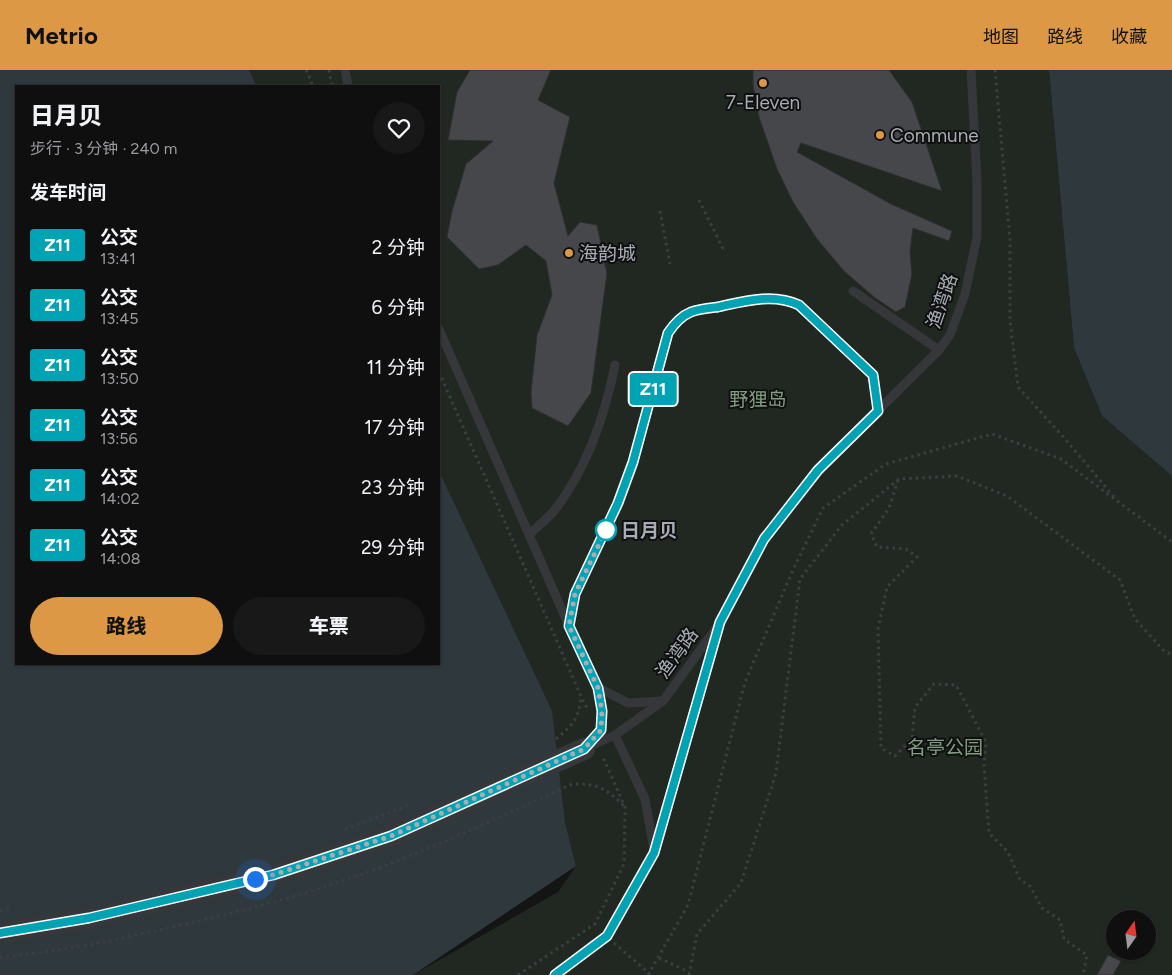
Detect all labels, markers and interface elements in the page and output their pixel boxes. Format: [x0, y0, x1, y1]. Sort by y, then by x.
text: Metrio [25, 21, 98, 50]
text: 地图 [983, 26, 1019, 48]
text: 路线 [1047, 26, 1083, 48]
text: 收藏 [1111, 26, 1147, 48]
marker: 7-Eleven [757, 77, 769, 89]
place label: 7-Eleven [726, 91, 800, 114]
text: 日月贝 [30, 101, 102, 130]
button: heart [373, 102, 425, 154]
place label: Commune [890, 124, 979, 147]
marker: Commune [874, 129, 886, 141]
text: 步行 · 3 分钟 · 240 m [30, 139, 177, 158]
text: 发车时间 [30, 181, 106, 204]
text: 公交 [100, 226, 138, 249]
text: Z11 [44, 234, 71, 256]
text: 2 分钟 [372, 236, 425, 259]
place label: 海韵城 [579, 242, 636, 265]
marker: 海韵城 [563, 247, 575, 259]
text: 13:41 [100, 249, 136, 268]
street label: 渔湾路 [922, 270, 962, 332]
text: 公交 [100, 286, 138, 309]
text: Z11 [44, 294, 71, 316]
text: 6 分钟 [372, 296, 425, 319]
text: 13:45 [100, 309, 139, 328]
text: 公交 [100, 346, 138, 369]
text: Z11 [44, 354, 71, 376]
text: 11 分钟 [367, 356, 425, 379]
text: 13:50 [100, 369, 139, 388]
line badge: Z11 [624, 373, 682, 405]
text: Z11 [640, 378, 666, 400]
park label: 野狸岛 [729, 388, 787, 411]
text: 公交 [100, 406, 138, 429]
text: Z11 [44, 414, 71, 436]
text: 17 分钟 [364, 416, 425, 439]
text: 13:56 [100, 429, 138, 448]
text: 公交 [100, 466, 138, 489]
text: Z11 [44, 474, 71, 496]
text: 23 分钟 [361, 476, 425, 499]
text: 14:02 [100, 489, 140, 508]
marker: 日月贝 [595, 519, 617, 541]
place label: 日月贝 [621, 519, 678, 542]
text: 公交 [100, 526, 138, 549]
text: Z11 [44, 534, 71, 556]
text: 29 分钟 [361, 536, 425, 559]
text: 14:08 [100, 549, 141, 568]
button: 路线 [30, 597, 223, 655]
button: 车票 [233, 597, 425, 655]
street label: 渔湾路 [651, 623, 703, 683]
park label: 名亭公园 [907, 736, 983, 759]
your location [243, 867, 268, 892]
north arrow [1106, 910, 1156, 960]
map controls [1106, 910, 1156, 960]

